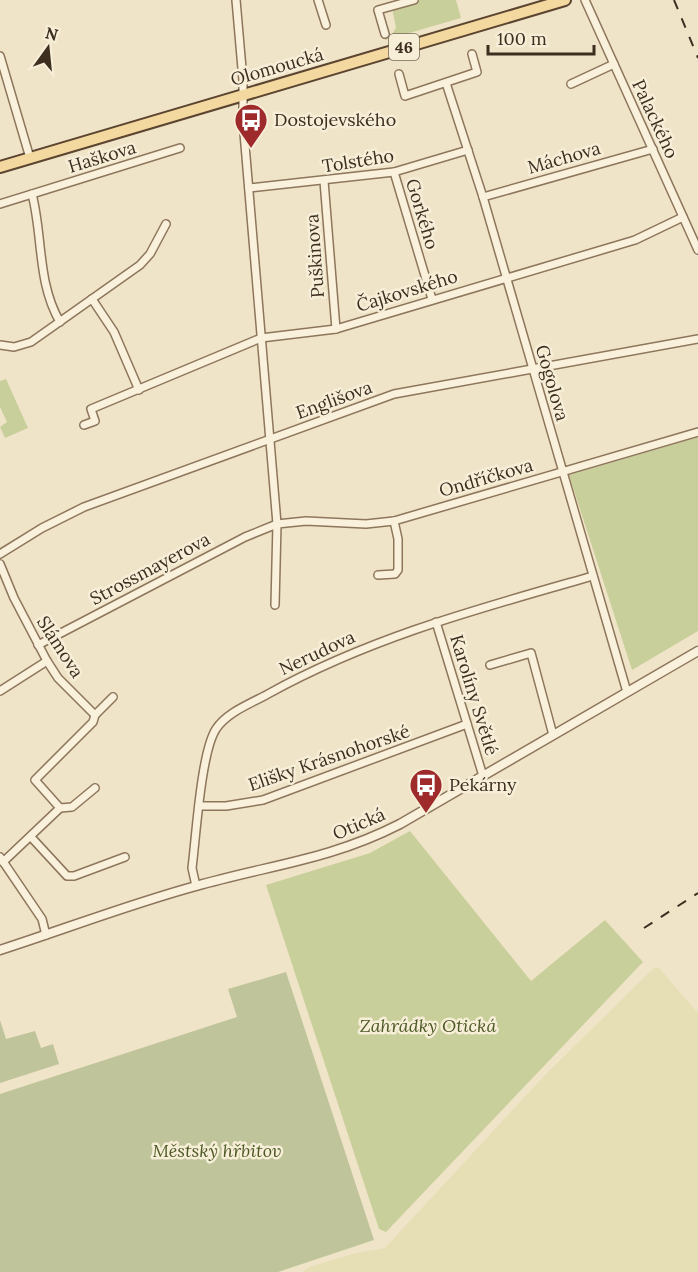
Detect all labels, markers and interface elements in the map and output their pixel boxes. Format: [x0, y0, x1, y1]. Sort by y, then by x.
north arrow [18, 18, 78, 78]
scale bar [488, 18, 594, 56]
text: N [43, 22, 60, 45]
text: 100 m [497, 27, 547, 50]
road number: 46 [389, 34, 419, 60]
street label: Olomoucká [228, 42, 326, 91]
street label: Palackého [627, 76, 684, 162]
bus stop icon: Dostojevského [233, 102, 269, 149]
place label: Dostojevského [274, 108, 396, 131]
street label: Haškova [65, 135, 139, 178]
street label: Máchova [525, 136, 603, 179]
street label: Tolstého [320, 143, 395, 178]
street label: Gorkého [401, 176, 444, 252]
street label: Puškinova [300, 213, 329, 299]
street label: Čajkovského [353, 264, 460, 317]
street label: Gogolova [531, 342, 574, 424]
street label: Englišova [293, 375, 375, 424]
street label: Ondříčkova [436, 453, 535, 502]
street label: Strossmayerova [86, 527, 214, 610]
street label: Slámova [32, 611, 89, 682]
street label: Nerudova [275, 625, 358, 680]
street label: Karolíny Světlé [445, 632, 504, 758]
street label: Elišky Krásnohorské [245, 719, 413, 796]
bus stop icon: Pekárny [408, 767, 444, 814]
place label: Pekárny [449, 773, 517, 796]
street label: Otická [329, 802, 389, 845]
park label: Zahrádky Otická [360, 1014, 496, 1037]
park label: Městský hřbitov [153, 1139, 282, 1162]

